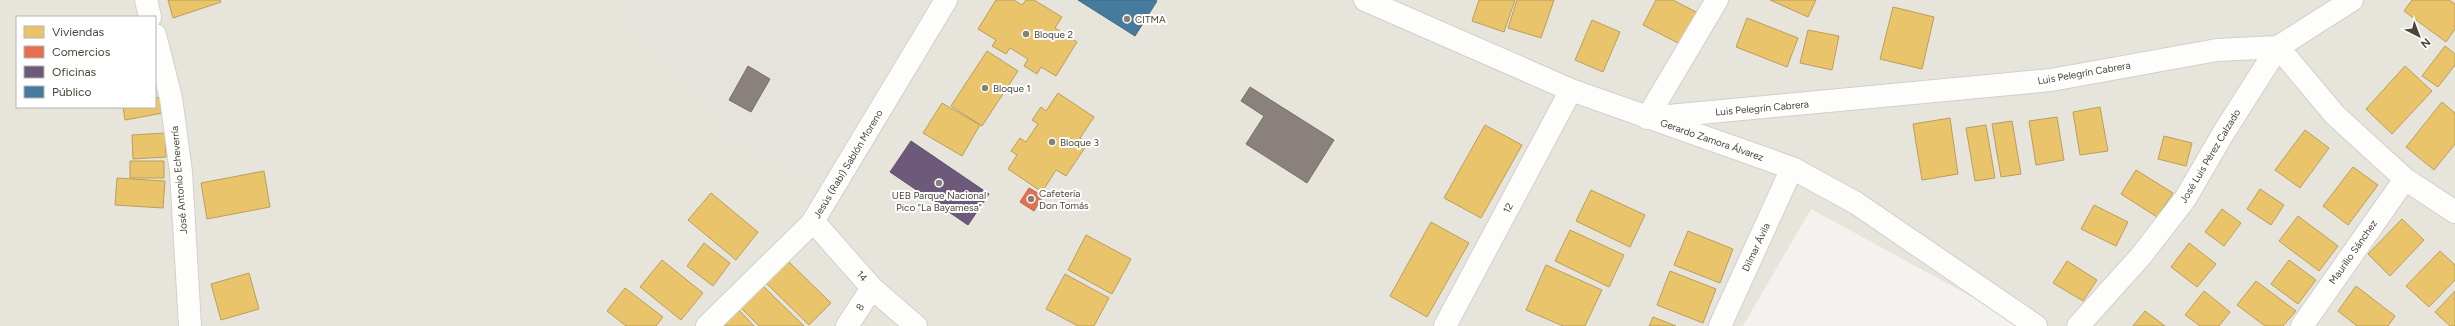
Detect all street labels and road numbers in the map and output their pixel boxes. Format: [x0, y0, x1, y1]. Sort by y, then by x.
street label: Luis Pelegrín Cabrera [2037, 58, 2131, 88]
street label: Luis Pelegrín Cabrera [1715, 97, 1809, 119]
street label: José Luis Pérez Calzado [2177, 106, 2243, 205]
street label: Jesús (Rabí) Sablón Moreno [810, 107, 886, 221]
street label: Gerardo Zamora Álvarez [1658, 116, 1766, 164]
street label: José Antonio Echeverría [168, 125, 190, 235]
street label: 12 [1500, 201, 1516, 215]
street label: Maurilio Sánchez [2326, 217, 2380, 287]
street label: Dilmar Ávila [1739, 221, 1773, 273]
street label: 14 [854, 268, 870, 284]
street label: 8 [853, 301, 867, 313]

